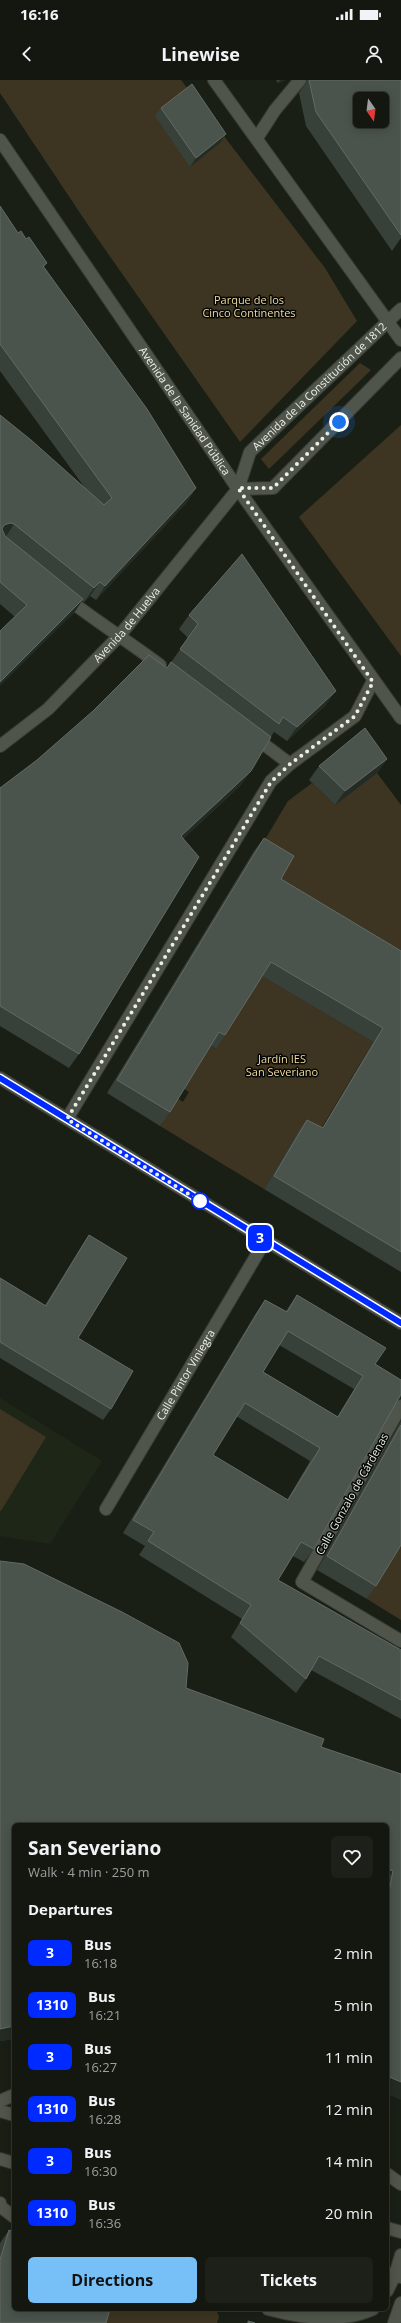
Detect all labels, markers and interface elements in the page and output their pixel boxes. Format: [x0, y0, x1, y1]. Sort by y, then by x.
text: 16:16 [20, 4, 59, 24]
text: Linewise [161, 42, 240, 66]
icon: back [16, 43, 38, 65]
icon: person [363, 43, 385, 65]
north arrow [353, 92, 389, 128]
map controls [353, 92, 389, 128]
park label: Parque de los Cinco Continentes [202, 292, 296, 320]
street label: Avenida de la Constitución de 1812 [249, 319, 389, 453]
street label: Avenida de la Sanidad Pública [136, 343, 234, 478]
your location [329, 412, 349, 432]
street label: Avenida de Huelva [90, 584, 163, 665]
park label: Jardín IES San Severiano [246, 1051, 319, 1079]
unlabelled marker [191, 1192, 209, 1210]
line badge: 3 [247, 1225, 273, 1251]
text: 3 [256, 1228, 264, 1247]
street label: Calle Pintor Viniegra [152, 1326, 218, 1423]
street label: Calle Gonzalo de Cárdenas [312, 1430, 391, 1557]
text: San Severiano [28, 1835, 161, 1861]
button: heart [331, 1836, 373, 1878]
text: Walk · 4 min · 250 m [28, 1863, 150, 1881]
text: Departures [28, 1899, 113, 1919]
text: Bus [84, 1934, 111, 1954]
text: 3 [46, 1943, 54, 1962]
text: 2 min [334, 1943, 373, 1963]
text: 16:18 [84, 1954, 117, 1972]
text: Bus [88, 1986, 115, 2006]
text: 1310 [36, 1995, 68, 2014]
text: 5 min [334, 1995, 373, 2015]
text: 16:21 [88, 2006, 121, 2024]
text: Bus [84, 2038, 111, 2058]
text: 3 [46, 2047, 54, 2066]
text: 11 min [325, 2047, 373, 2067]
text: 16:27 [84, 2058, 117, 2076]
text: Bus [88, 2090, 115, 2110]
text: 1310 [36, 2099, 68, 2118]
text: 12 min [325, 2099, 373, 2119]
text: 16:28 [88, 2110, 121, 2128]
text: Bus [84, 2142, 111, 2162]
text: 3 [46, 2151, 54, 2170]
text: 14 min [325, 2151, 373, 2171]
text: 16:30 [84, 2162, 117, 2180]
text: Bus [88, 2194, 115, 2214]
text: 1310 [36, 2203, 68, 2222]
text: 20 min [325, 2203, 373, 2223]
text: 16:36 [88, 2214, 121, 2232]
button: Directions [28, 2257, 197, 2303]
button: Tickets [205, 2257, 373, 2303]

